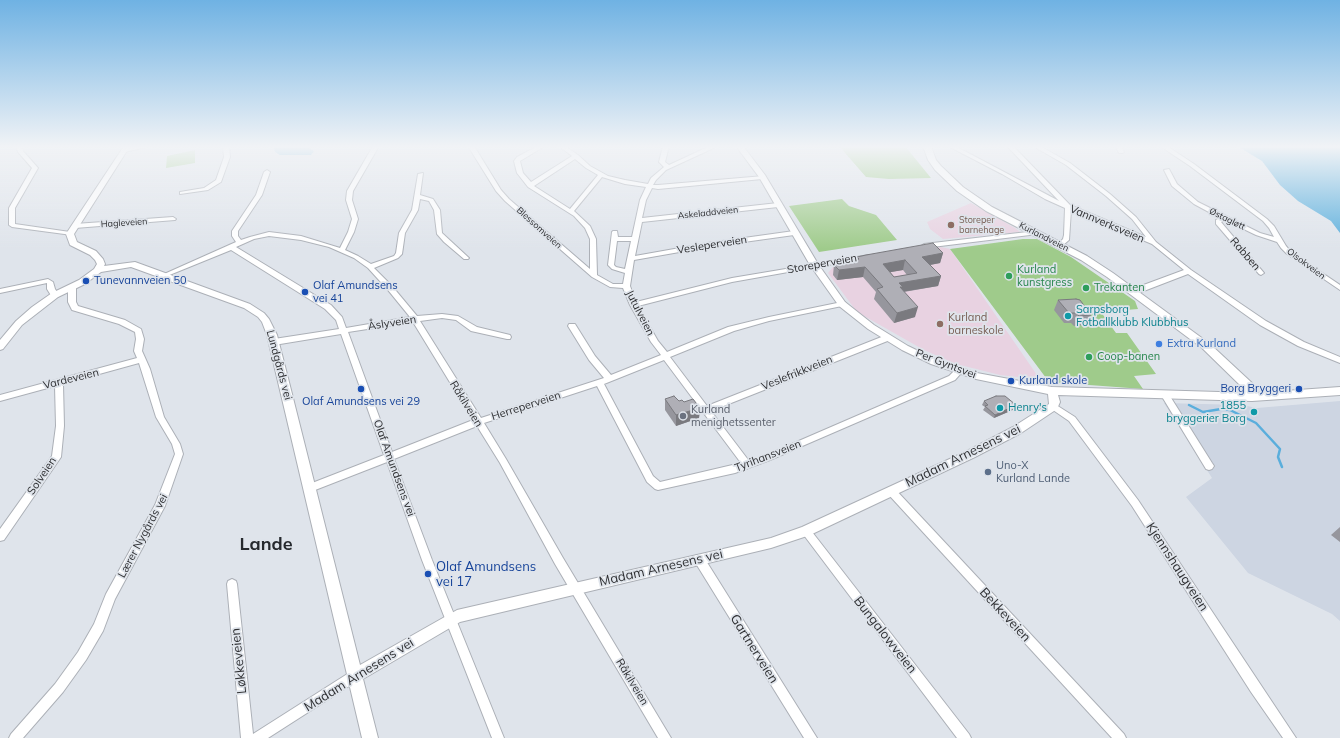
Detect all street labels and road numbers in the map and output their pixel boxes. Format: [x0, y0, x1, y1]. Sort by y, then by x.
street label: Vannverksveien [1068, 202, 1146, 246]
street label: Askeladdveien [677, 204, 739, 222]
street label: Blessomveien [514, 205, 564, 251]
street label: Østagløtt [1207, 206, 1247, 232]
street label: Hagleveien [100, 216, 148, 230]
street label: Kurlandveien [1017, 220, 1071, 254]
street label: Vesleperveien [676, 233, 748, 257]
street label: Rabben [1227, 235, 1263, 273]
street label: Olsokveien [1285, 246, 1327, 282]
street label: Storeperveien [786, 251, 858, 277]
street label: Jutulveien [623, 288, 657, 338]
street label: Åslyveien [367, 313, 417, 333]
street label: Lundgårds vei [263, 329, 295, 401]
street label: Per Gyntsvei [914, 346, 978, 382]
street label: Veslefrikkveien [760, 353, 834, 393]
street label: Vardeveien [42, 366, 100, 392]
street label: Råkilveien [447, 378, 485, 430]
street label: Herreperveien [490, 389, 562, 423]
street label: Olaf Amundsens vei [370, 418, 418, 518]
street label: Madam Arnesens vei [903, 421, 1023, 491]
street label: Tyrihansveien [733, 437, 803, 475]
street label: Solveien [25, 455, 59, 497]
street label: Lærer Nygårds vei [115, 492, 171, 580]
street label: Kjennshaugveien [1143, 520, 1211, 614]
street label: Madam Arnesens vei [598, 546, 724, 590]
street label: Bekkeveien [976, 585, 1034, 645]
street label: Bungalowveien [850, 594, 920, 676]
street label: Gartnerveien [727, 612, 781, 686]
street label: Løkkeveien [228, 627, 250, 695]
street label: Madam Arnesens vei [301, 635, 417, 715]
street label: Råkilveien [613, 656, 651, 708]

